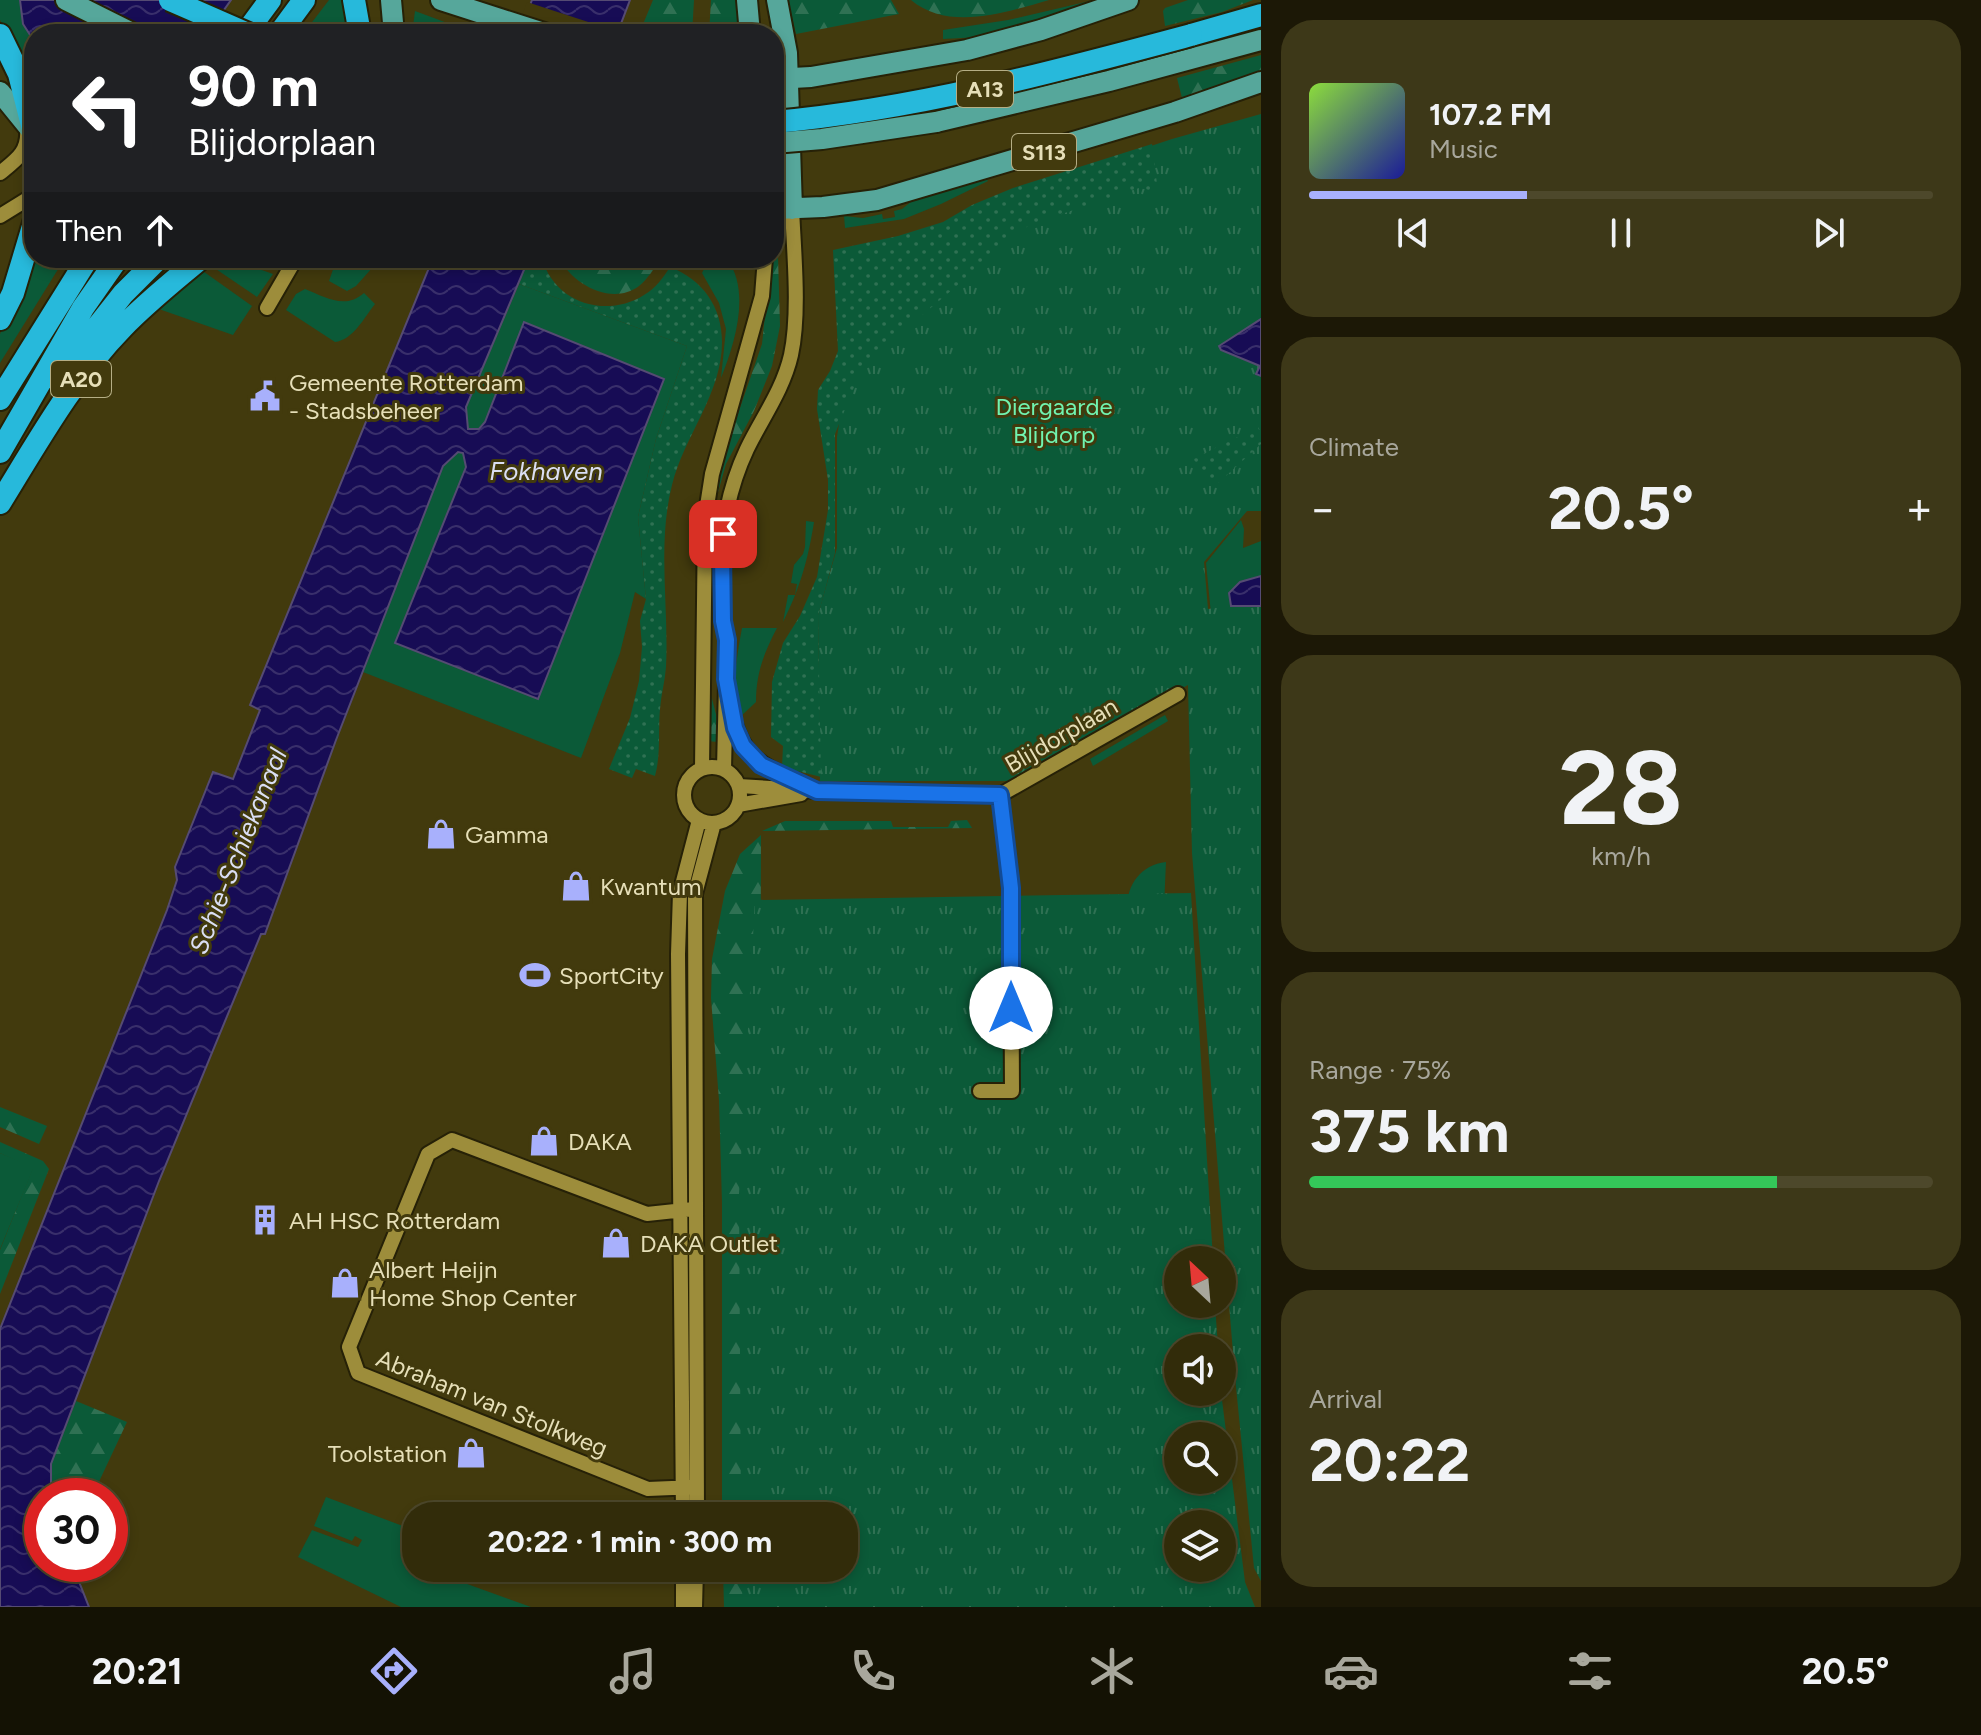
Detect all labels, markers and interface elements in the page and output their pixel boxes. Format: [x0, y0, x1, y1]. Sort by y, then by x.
text: 90 m [188, 53, 319, 120]
icon: left [56, 56, 160, 160]
road number: A13 [957, 71, 1013, 107]
text: 107.2 FM [1429, 96, 1552, 133]
text: Blijdorplaan [188, 121, 376, 164]
text: Music [1429, 133, 1498, 165]
road number: S113 [1012, 134, 1076, 170]
icon: ahead [138, 208, 182, 252]
icon: previous [1391, 211, 1435, 255]
icon: pause [1599, 211, 1643, 255]
icon: next [1807, 211, 1851, 255]
text: Then [56, 212, 122, 249]
road number: A20 [51, 361, 111, 397]
place label: Gemeente Rotterdam - Stadsbeheer [289, 368, 523, 425]
public building icon: Gemeente Rotterdam - Stadsbeheer [248, 379, 282, 413]
park label: Diergaarde Blijdorp [995, 392, 1113, 449]
text: Climate [1309, 431, 1399, 463]
water label: Fokhaven [489, 455, 603, 487]
text: 20.5° [1548, 472, 1694, 544]
text: − [1309, 482, 1336, 535]
text: + [1906, 482, 1933, 535]
pin [689, 500, 757, 568]
icon: arrive [701, 512, 745, 556]
street label: Blijdorplaan [999, 691, 1123, 779]
text: 28 [1559, 725, 1683, 850]
water label: Schie-Schiekanaal [182, 743, 294, 959]
shop icon: Gamma [424, 817, 458, 851]
place label: Gamma [465, 820, 549, 849]
text: km/h [1591, 840, 1651, 872]
shop icon: Kwantum [559, 869, 593, 903]
place label: Kwantum [600, 872, 702, 901]
sports icon: SportCity [518, 958, 552, 992]
place label: SportCity [559, 961, 664, 990]
position arrow [969, 966, 1053, 1050]
text: Range · 75% [1309, 1054, 1451, 1086]
text: 375 km [1309, 1095, 1509, 1167]
shop icon: DAKA [527, 1124, 561, 1158]
place label: DAKA [568, 1127, 632, 1156]
building icon: AH HSC Rotterdam [248, 1203, 282, 1237]
place label: AH HSC Rotterdam [289, 1206, 500, 1235]
shop icon: DAKA Outlet [599, 1226, 633, 1260]
place label: DAKA Outlet [640, 1229, 778, 1258]
north arrow [1164, 1246, 1236, 1318]
map controls [1164, 1246, 1236, 1582]
place label: Albert Heijn Home Shop Center [369, 1255, 577, 1312]
shop icon: Albert Heijn Home Shop Center [328, 1266, 362, 1300]
button: sound [1164, 1334, 1236, 1406]
street label: Abraham van Stolkweg [372, 1343, 612, 1463]
text: Arrival [1309, 1383, 1382, 1415]
button: search [1164, 1422, 1236, 1494]
text: 20:22 [1309, 1424, 1470, 1496]
shop icon: Toolstation [454, 1436, 488, 1470]
place label: Toolstation [328, 1439, 447, 1468]
speed limit sign: 30 [24, 1478, 128, 1582]
button: layers [1164, 1510, 1236, 1582]
text: 20:22 · 1 min · 300 m [488, 1523, 772, 1560]
icon: directions [366, 1643, 422, 1699]
icon: music [605, 1643, 661, 1699]
icon: phone [845, 1643, 901, 1699]
icon: climate [1084, 1643, 1140, 1699]
icon: car [1323, 1643, 1379, 1699]
icon: filters [1562, 1643, 1618, 1699]
text: 20:21 [92, 1650, 183, 1693]
text: 20.5° [1802, 1650, 1889, 1693]

